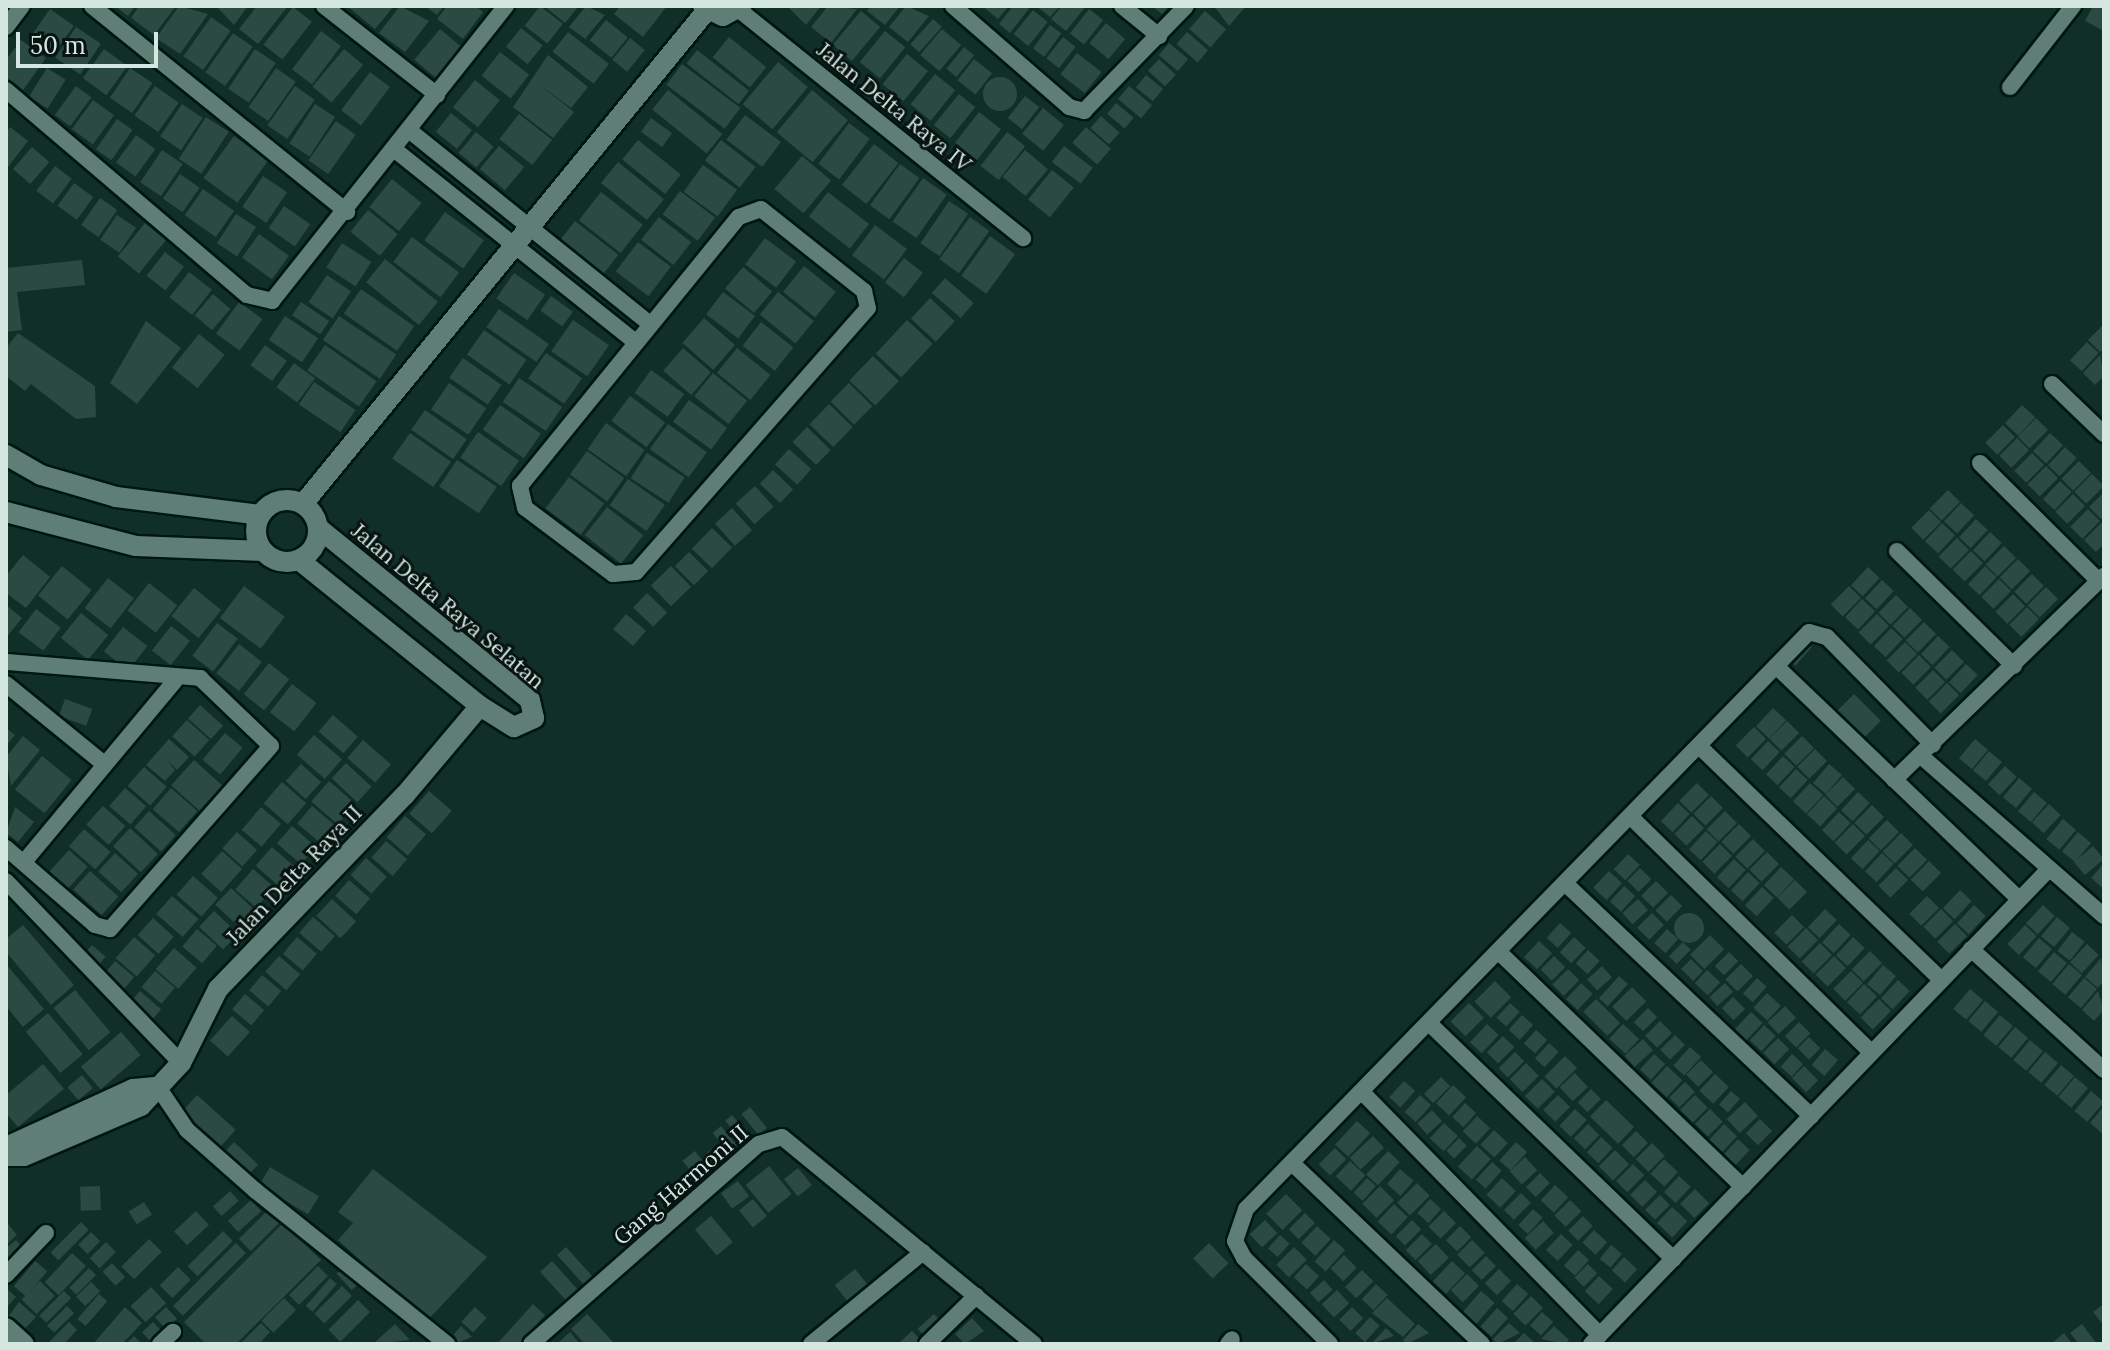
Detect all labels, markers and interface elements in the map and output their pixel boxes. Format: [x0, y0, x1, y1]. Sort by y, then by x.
scale bar [20, 16, 162, 66]
text: 50 m [30, 30, 86, 61]
street label: Jalan Delta Raya IV [811, 37, 977, 177]
street label: Jalan Delta Raya Selatan [346, 517, 550, 695]
street label: Jalan Delta Raya II [221, 800, 367, 950]
street label: Gang Harmoni II [608, 1119, 754, 1251]

